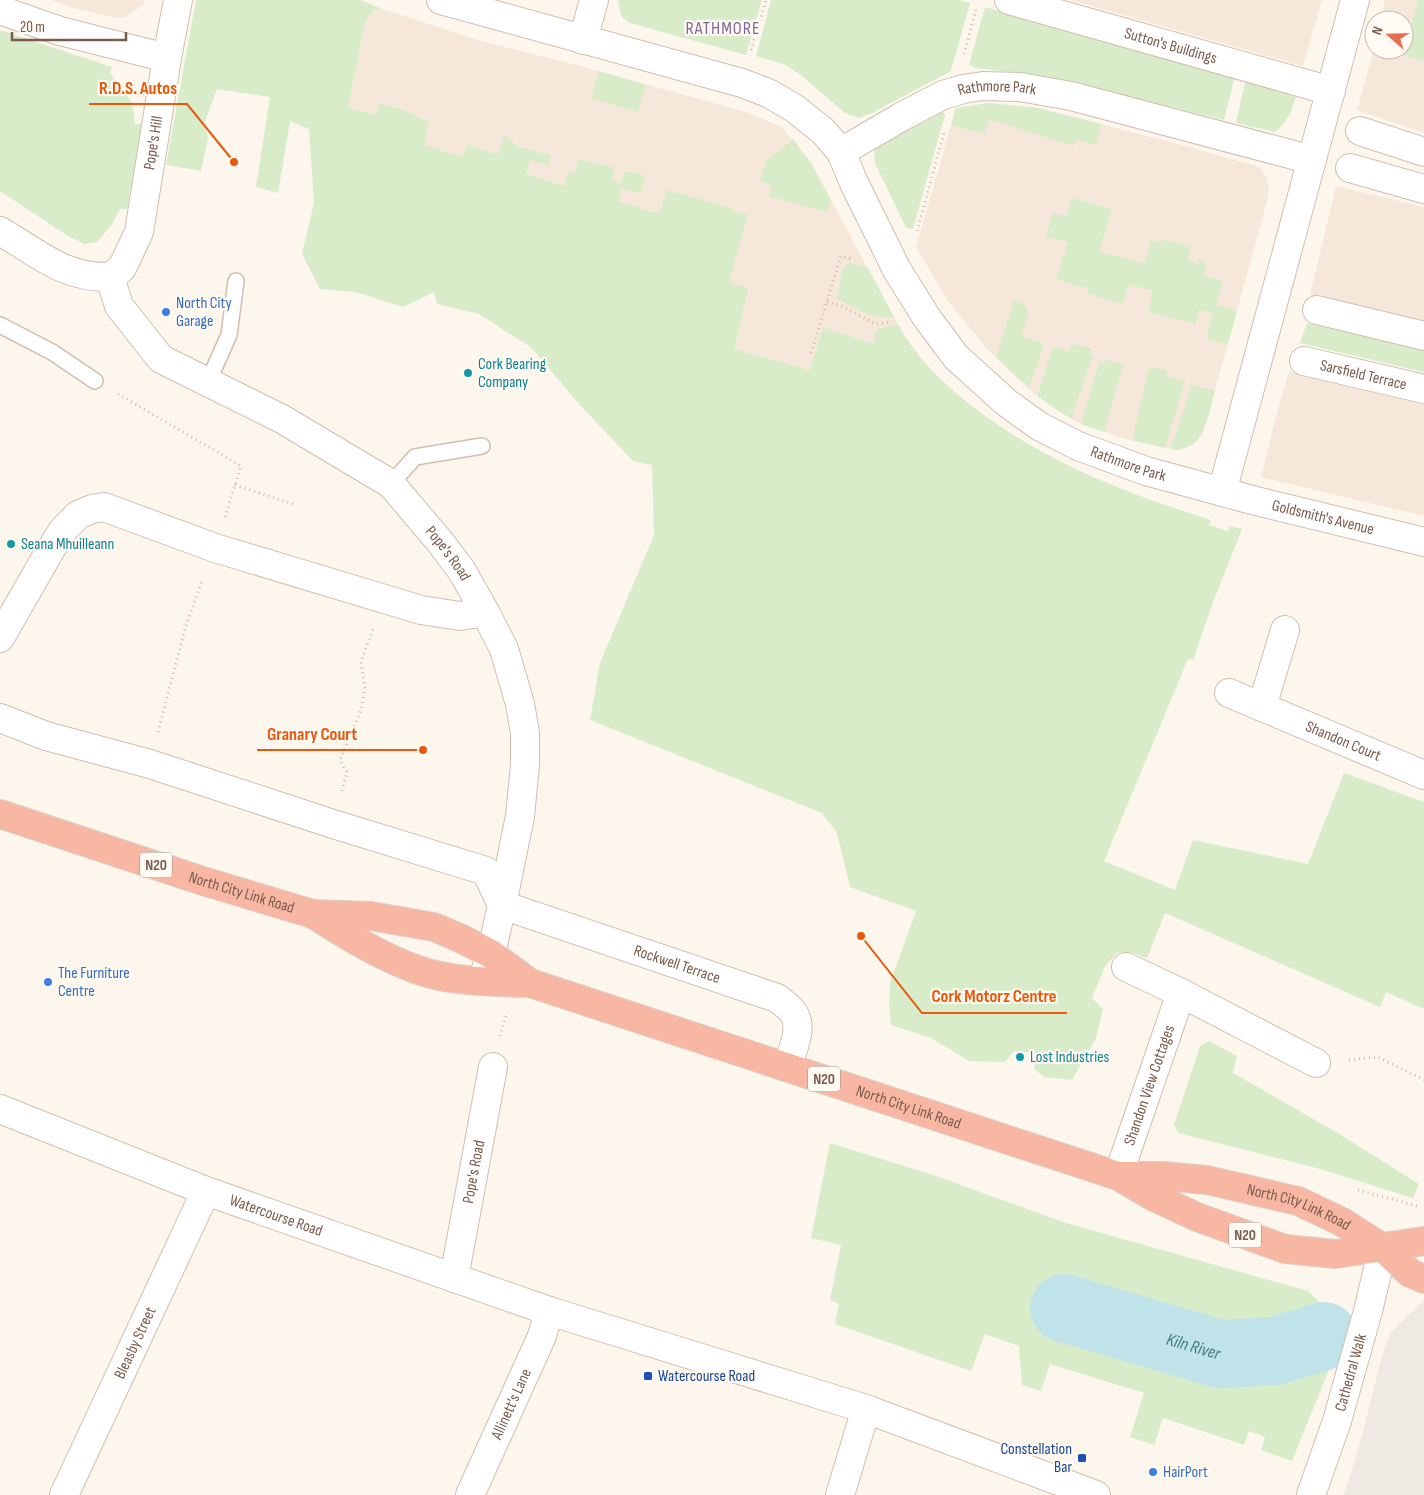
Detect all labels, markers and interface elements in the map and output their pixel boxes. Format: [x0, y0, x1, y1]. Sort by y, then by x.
scale bar [12, 10, 126, 42]
north arrow [1364, 10, 1414, 60]
text: 20 m [20, 18, 45, 37]
district label: RATHMORE [686, 18, 760, 39]
street label: Sutton's Buildings [1122, 24, 1219, 68]
text: N [1368, 24, 1387, 37]
callout: R.D.S. Autos [89, 71, 187, 104]
street label: Rathmore Park [955, 76, 1038, 100]
text: R.D.S. Autos [99, 78, 177, 99]
street label: Pope's Hill [140, 115, 167, 171]
place label: North City Garage [176, 294, 232, 331]
marker: North City Garage [160, 306, 172, 318]
place label: Cork Bearing Company [478, 355, 546, 392]
street label: Sarsfield Terrace [1318, 356, 1409, 394]
marker: Cork Bearing Company [462, 367, 474, 379]
street label: Rathmore Park [1088, 442, 1168, 486]
street label: Goldsmith's Avenue [1270, 496, 1376, 539]
street label: Pope's Road [421, 522, 475, 584]
place label: Seana Mhuilleann [21, 535, 114, 554]
marker: Seana Mhuilleann [5, 538, 17, 550]
callout: Granary Court [257, 717, 367, 750]
street label: Shandon Court [1303, 717, 1384, 765]
text: Granary Court [267, 724, 357, 745]
road number: N20 [140, 852, 172, 878]
street label: North City Link Road [186, 867, 297, 917]
street label: Rockwell Terrace [631, 941, 723, 988]
place label: The Furniture Centre [58, 964, 130, 1001]
marker: The Furniture Centre [42, 976, 54, 988]
callout: Cork Motorz Centre [922, 980, 1067, 1013]
text: Cork Motorz Centre [931, 986, 1057, 1007]
street label: Shandon View Cottages [1120, 1022, 1179, 1148]
place label: Lost Industries [1030, 1048, 1110, 1067]
marker: Lost Industries [1014, 1051, 1026, 1063]
road number: N20 [808, 1066, 840, 1092]
street label: North City Link Road [854, 1081, 964, 1133]
street label: Pope's Road [458, 1139, 489, 1205]
street label: North City Link Road [1245, 1180, 1354, 1235]
street label: Watercourse Road [227, 1191, 325, 1241]
road number: N20 [1229, 1222, 1261, 1248]
street label: Bleasby Street [110, 1304, 160, 1382]
water label: Kiln River [1164, 1328, 1224, 1364]
street label: Cathedral Walk [1331, 1331, 1371, 1413]
street label: Allinett's Lane [487, 1366, 535, 1443]
place label: Watercourse Road [658, 1367, 755, 1386]
marker: Watercourse Road [642, 1370, 654, 1382]
place label: Constellation Bar [1001, 1440, 1072, 1477]
marker: Constellation Bar [1076, 1452, 1088, 1464]
place label: HairPort [1163, 1463, 1208, 1482]
marker: HairPort [1147, 1466, 1159, 1478]

